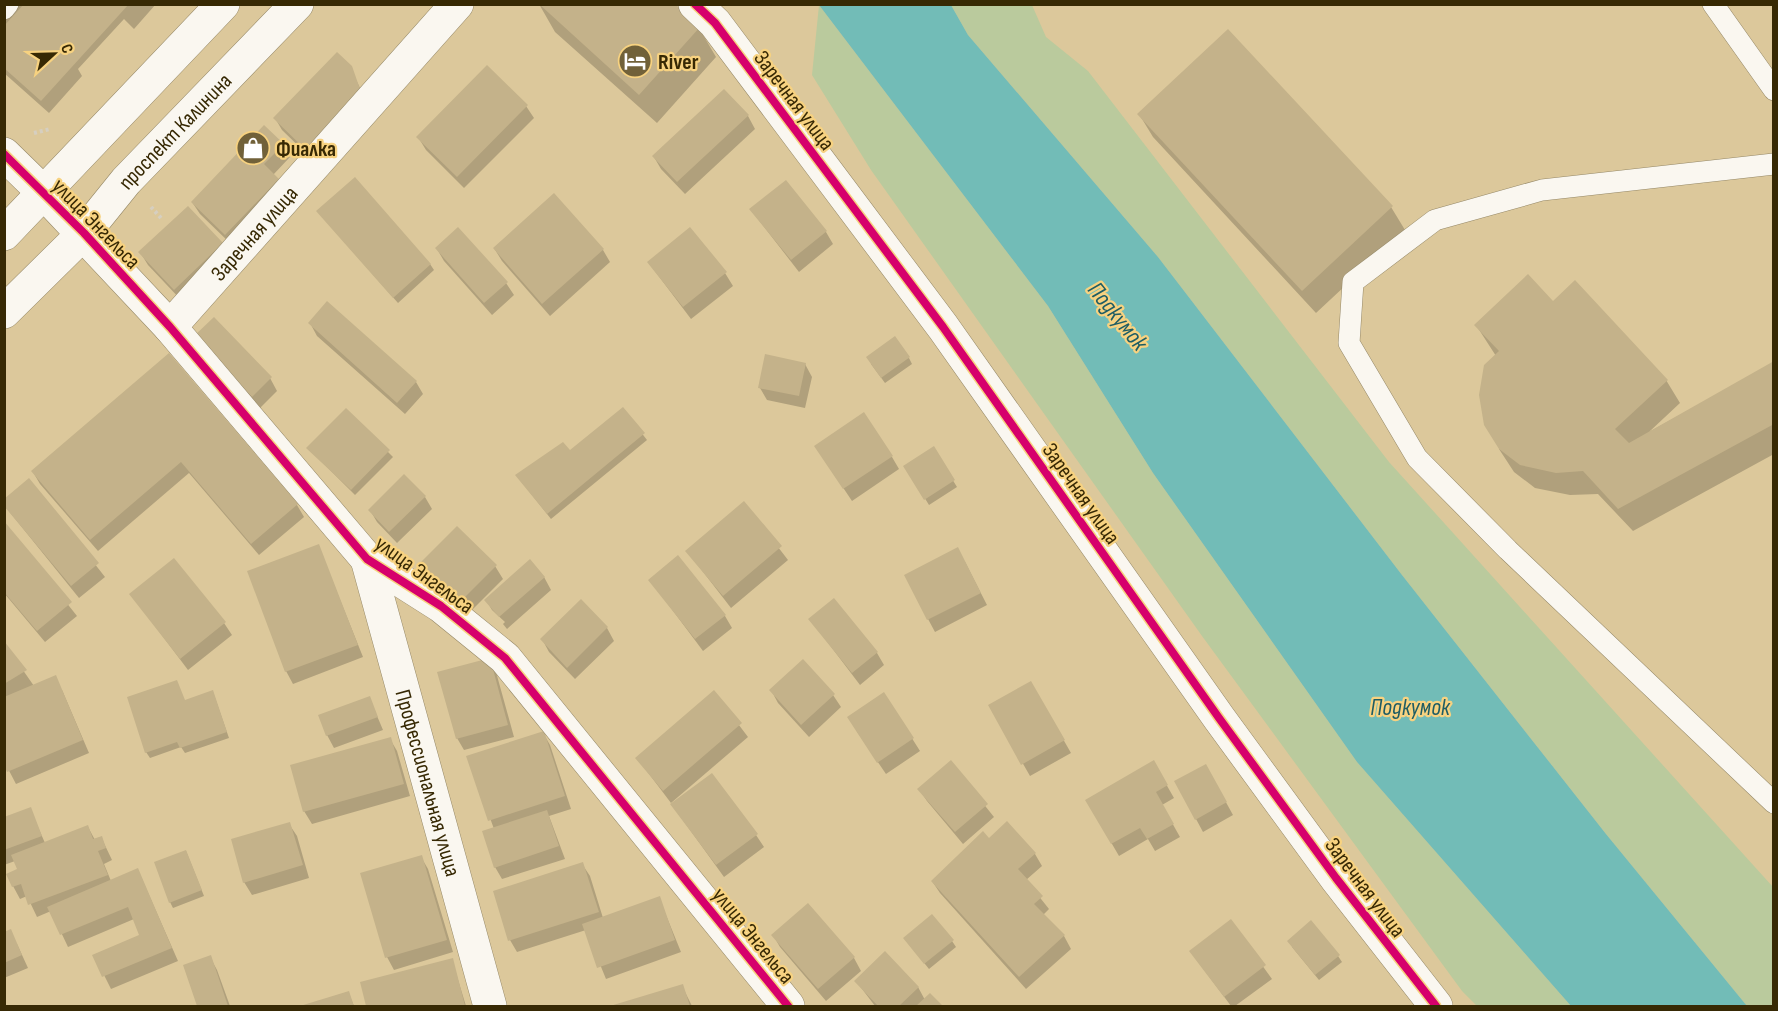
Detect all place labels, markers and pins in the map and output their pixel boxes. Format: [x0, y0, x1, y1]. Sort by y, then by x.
hotel icon: River [617, 43, 653, 79]
place label: River [658, 49, 699, 76]
shop icon: Фиалка [235, 130, 271, 166]
place label: Фиалка [276, 136, 336, 163]

